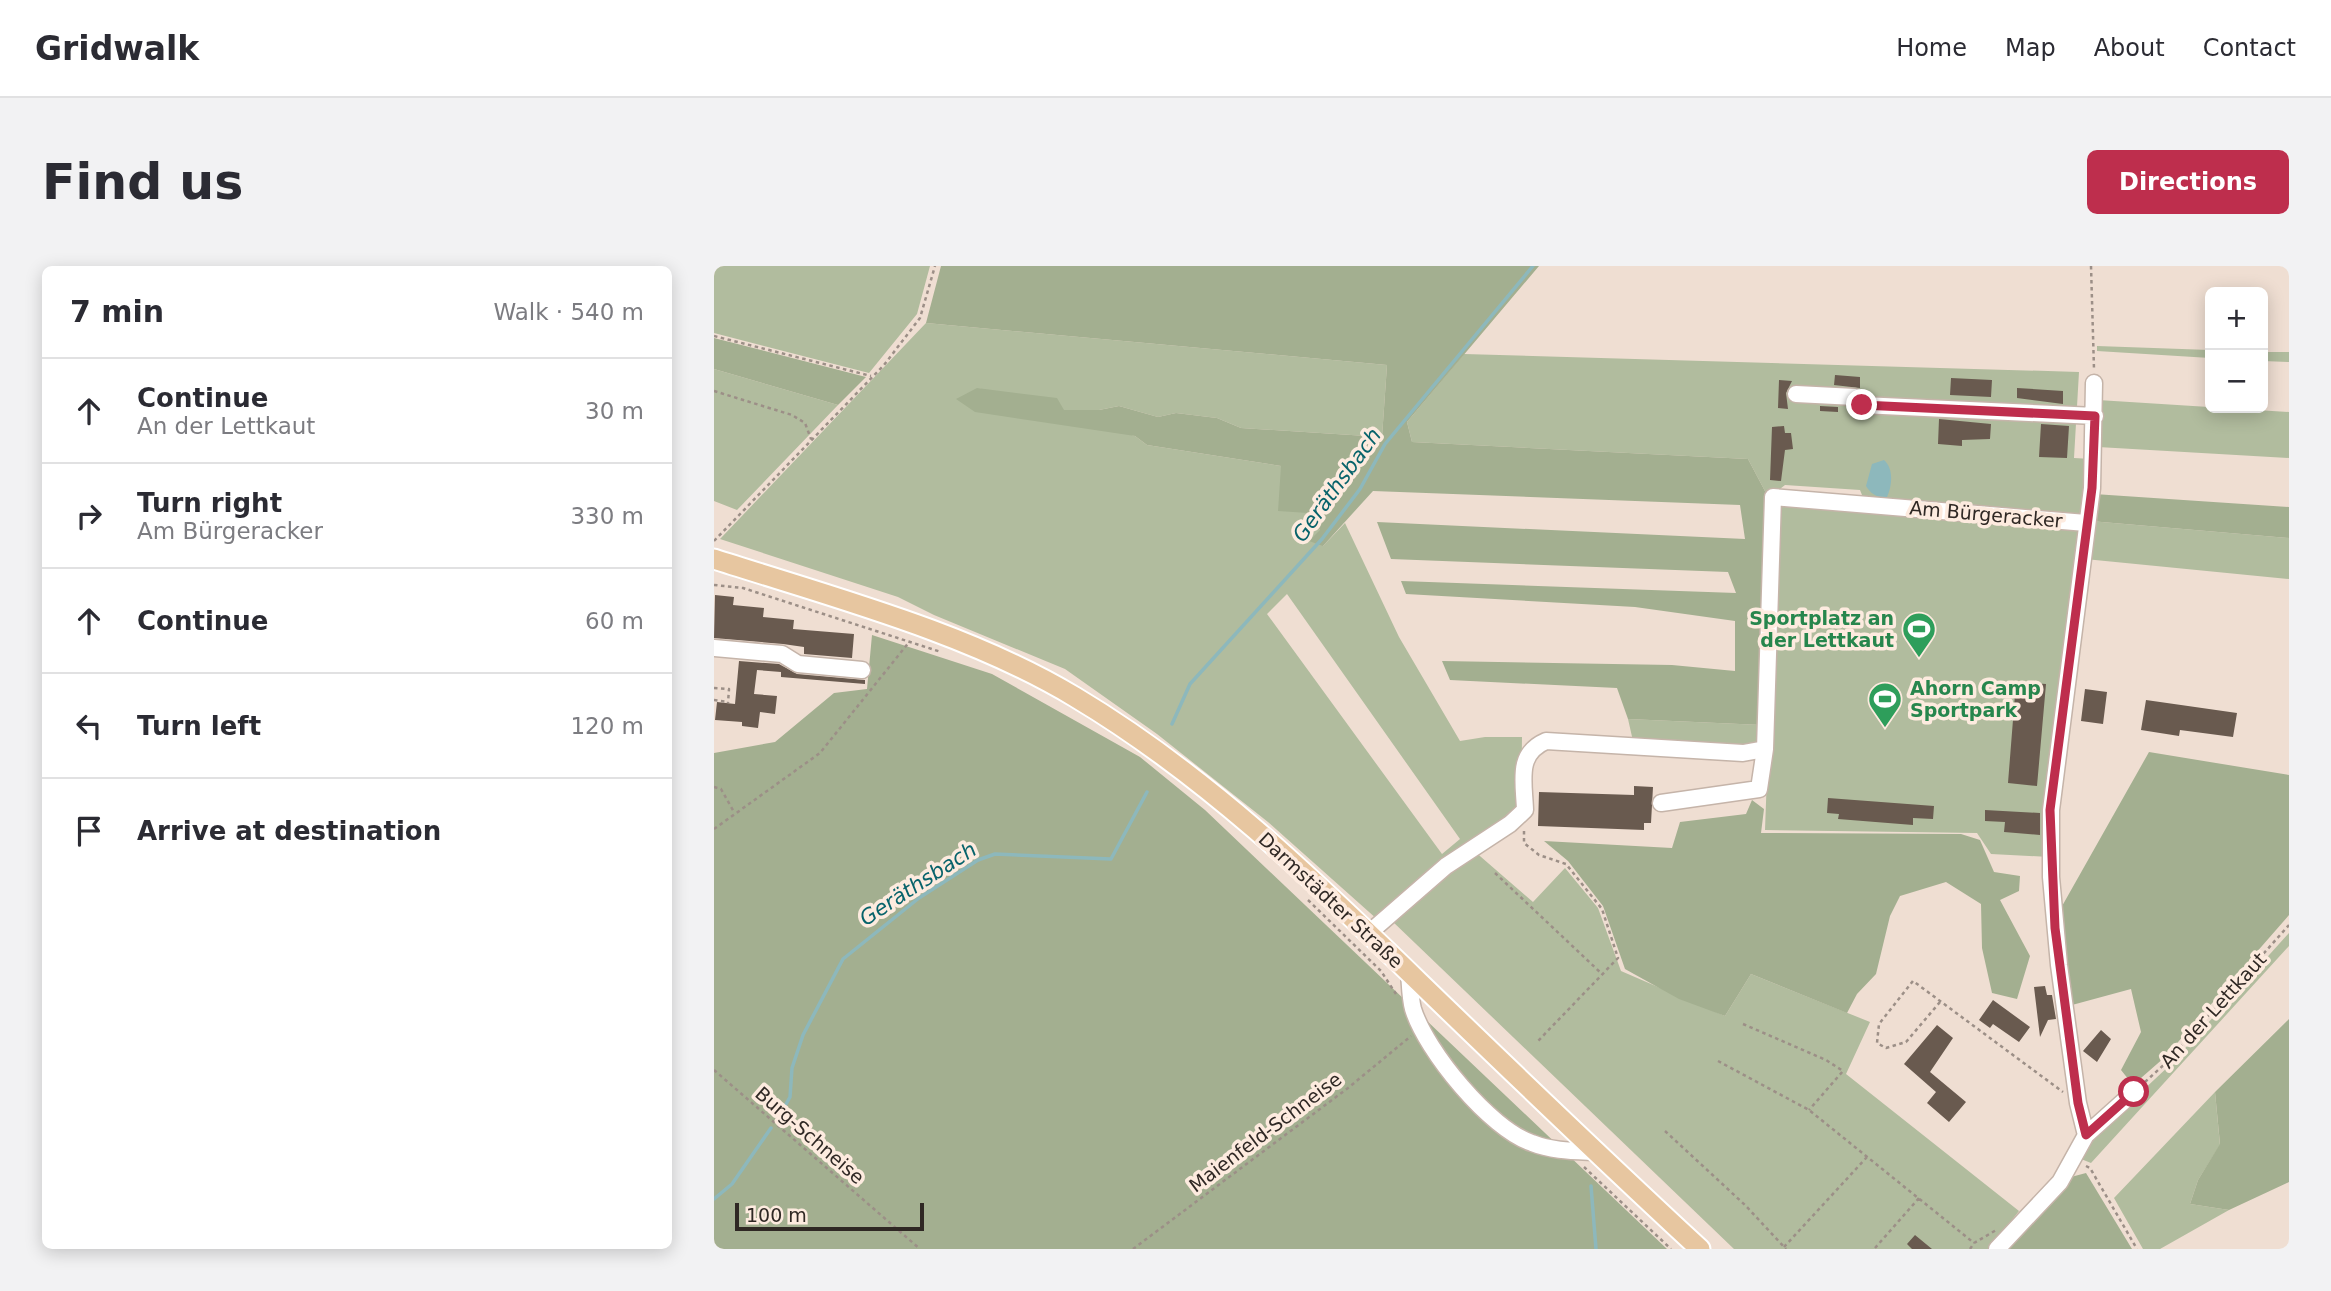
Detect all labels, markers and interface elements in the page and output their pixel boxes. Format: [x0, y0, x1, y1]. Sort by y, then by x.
text: Gridwalk [35, 29, 199, 68]
text: Home [1896, 34, 1967, 62]
text: Map [2005, 34, 2056, 62]
text: About [2094, 34, 2165, 62]
text: Contact [2203, 34, 2296, 62]
button: Directions [2087, 150, 2289, 214]
text: Find us [42, 154, 243, 211]
map controls [2205, 287, 2268, 413]
button: + [2205, 287, 2268, 350]
text: 7 min [70, 294, 164, 329]
text: Walk · 540 m [493, 299, 644, 325]
button: − [2205, 350, 2268, 413]
text: Continue [137, 383, 268, 413]
route end [1846, 389, 1877, 420]
icon: ahead [70, 392, 108, 430]
text: 30 m [585, 398, 644, 424]
text: An der Lettkaut [137, 413, 315, 439]
water label: Geräthsbach [1288, 424, 1386, 546]
text: Turn right [137, 488, 282, 518]
street label: Am Bürgeracker [1909, 496, 2064, 532]
icon: right [70, 497, 108, 535]
text: 330 m [570, 503, 644, 529]
text: Am Bürgeracker [137, 518, 323, 544]
icon: ahead [70, 602, 108, 640]
text: Continue [137, 606, 268, 636]
place label: Sportplatz an der Lettkaut [1749, 607, 1894, 651]
text: 60 m [585, 608, 644, 634]
sports icon: Sportplatz an der Lettkaut [1900, 610, 1938, 659]
place label: Ahorn Camp Sportpark [1910, 677, 2041, 721]
sports icon: Ahorn Camp Sportpark [1866, 680, 1904, 729]
icon: left [70, 707, 108, 745]
text: Turn left [137, 711, 261, 741]
text: 120 m [570, 713, 644, 739]
icon: arrive [70, 812, 108, 850]
text: Arrive at destination [137, 816, 441, 846]
street label: Darmstädter Straße [1254, 828, 1408, 972]
water label: Geräthsbach [855, 837, 981, 931]
street label: An der Lettkaut [2156, 948, 2270, 1072]
street label: Maienfeld-Schneise [1185, 1068, 1345, 1196]
route start [2118, 1076, 2149, 1107]
street label: Burg-Schneise [751, 1082, 869, 1188]
scale bar [735, 1200, 924, 1232]
text: 100 m [746, 1204, 807, 1226]

